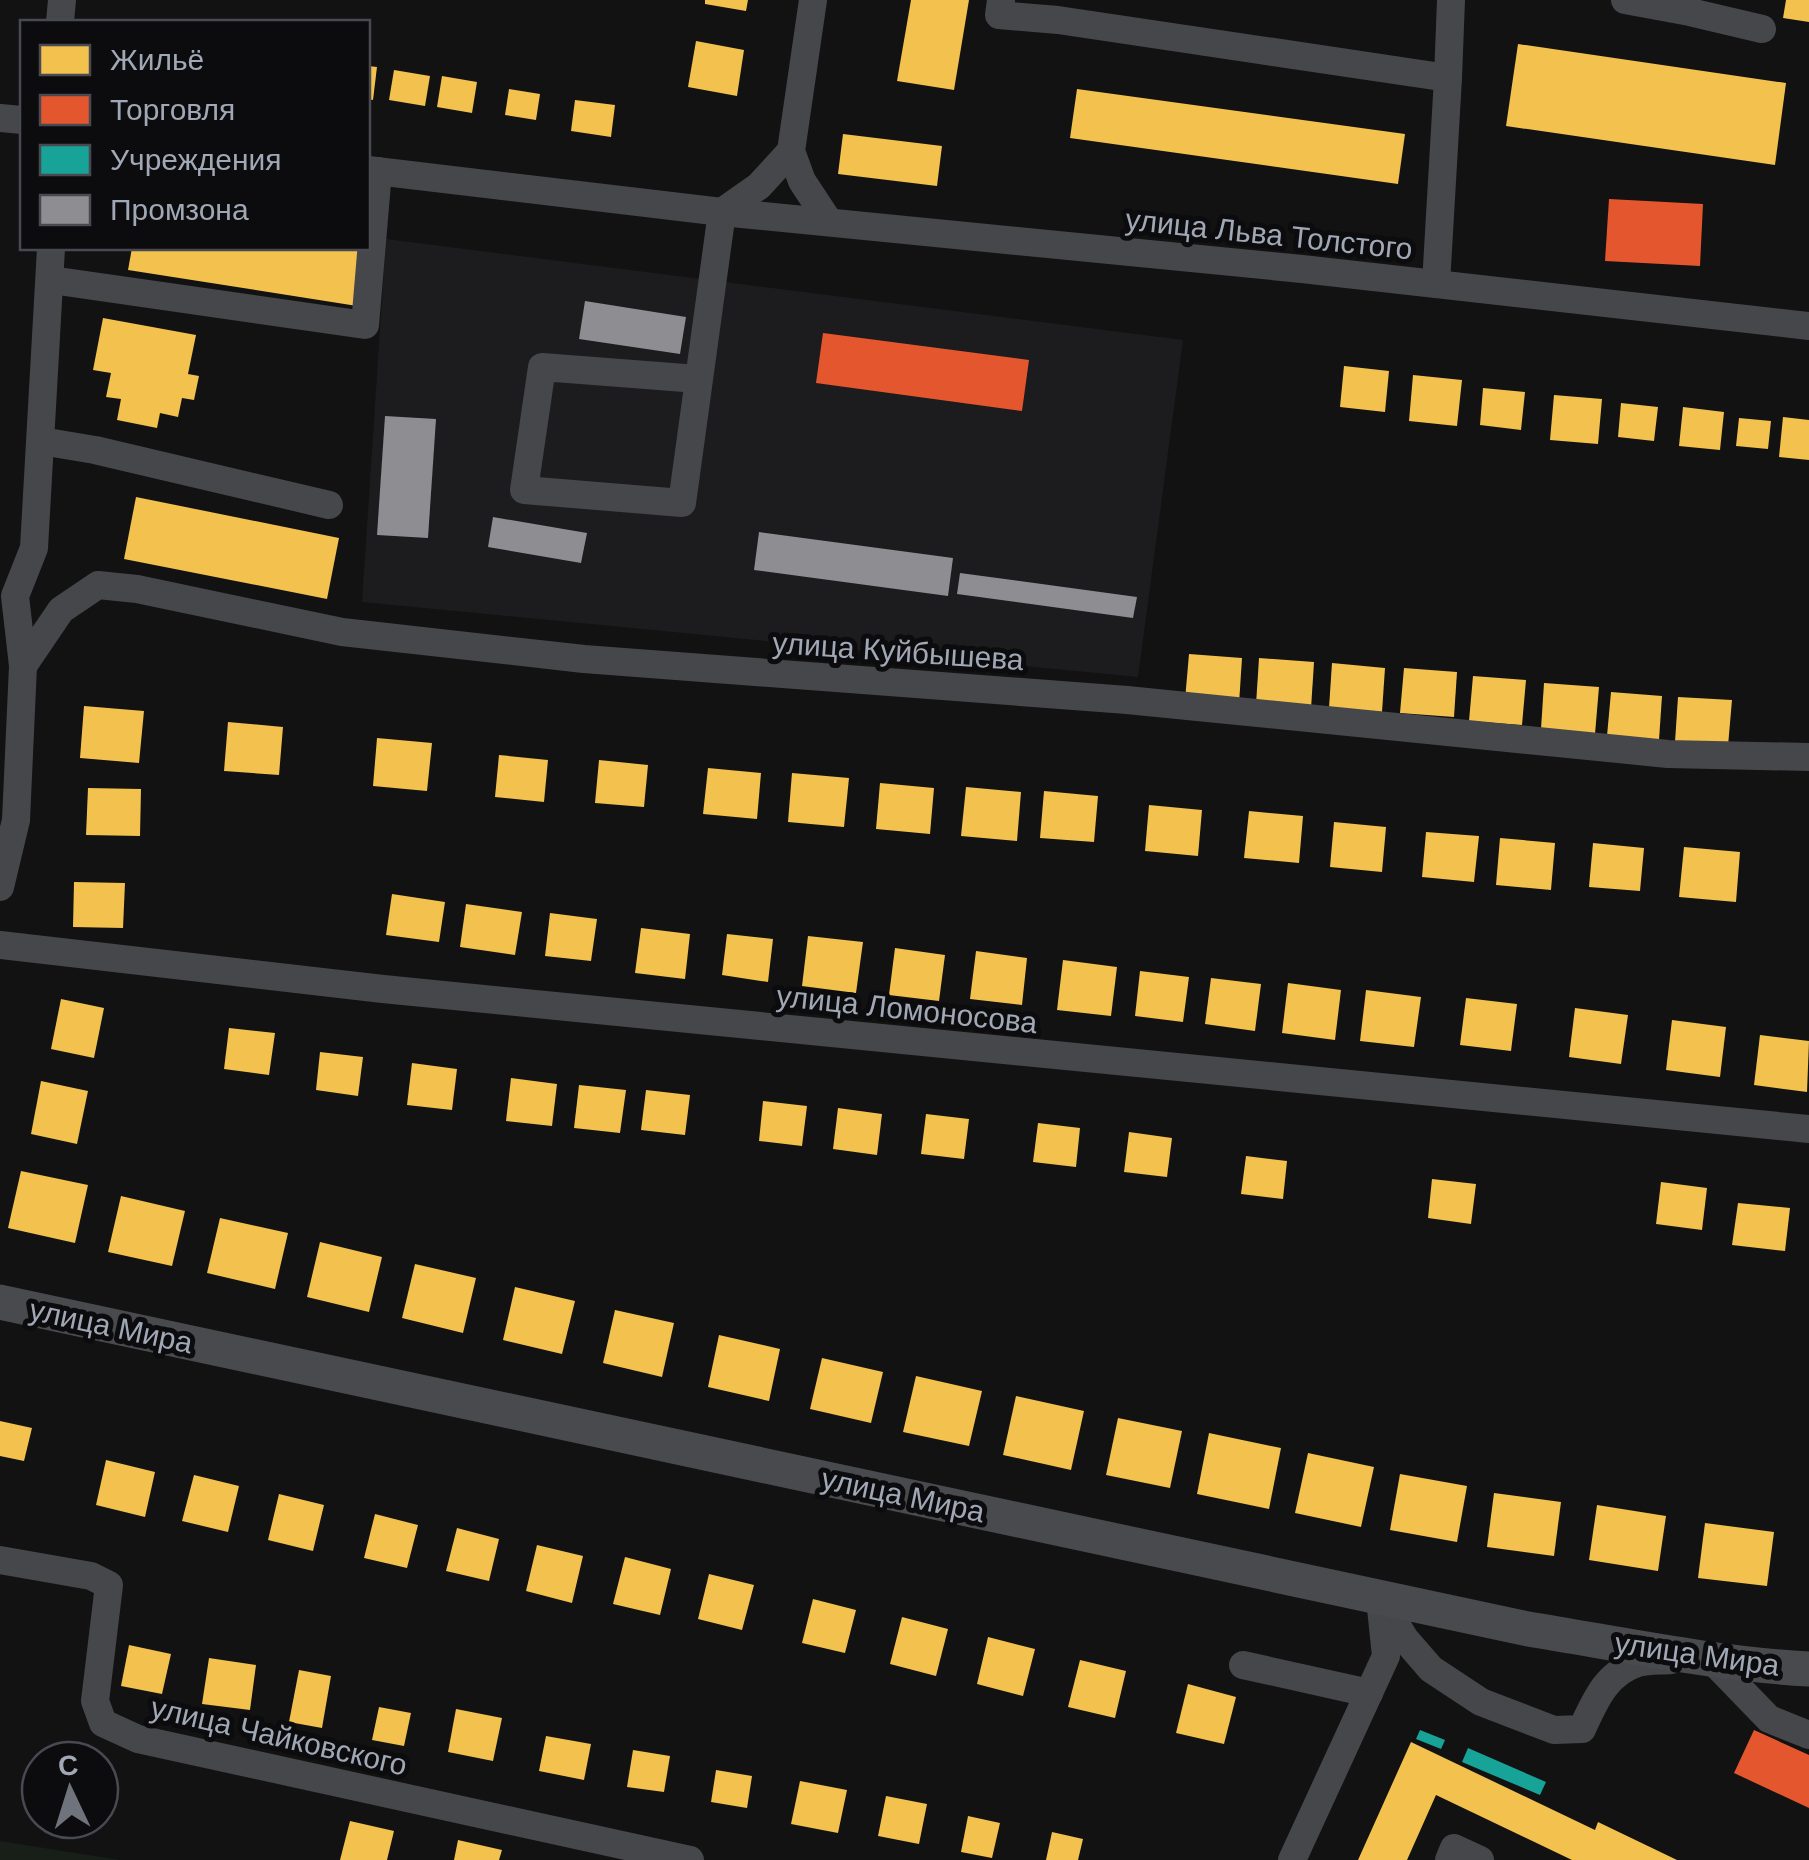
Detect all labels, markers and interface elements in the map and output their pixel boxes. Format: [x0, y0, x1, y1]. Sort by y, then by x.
legend [20, 20, 370, 250]
text: Жильё [110, 43, 204, 76]
text: Торговля [110, 93, 235, 126]
text: Учреждения [110, 143, 282, 176]
text: Промзона [110, 193, 249, 226]
street label: улица Льва Толстого [1124, 203, 1414, 265]
street label: улица Куйбышева [771, 626, 1025, 676]
street label: улица Ломоносова [775, 979, 1039, 1039]
street label: улица Мира [26, 1293, 196, 1359]
street label: улица Мира [818, 1462, 988, 1528]
street label: улица Мира [1613, 1626, 1782, 1682]
street label: улица Чайковского [148, 1690, 410, 1782]
north arrow [20, 1740, 120, 1840]
text: С [57, 1749, 79, 1782]

